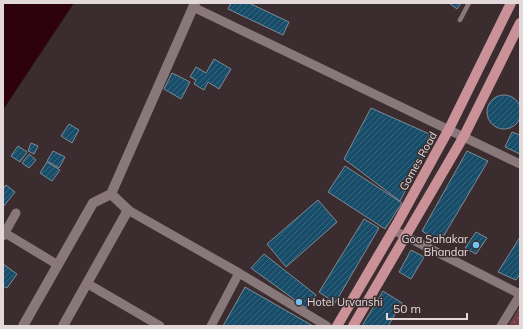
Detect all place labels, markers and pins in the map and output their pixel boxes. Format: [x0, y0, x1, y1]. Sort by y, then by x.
place label: Goa Sahakar Bhandar [402, 232, 468, 259]
marker: Goa Sahakar Bhandar [471, 240, 481, 250]
place label: Hotel Urvanshi [307, 295, 383, 309]
marker: Hotel Urvanshi [294, 297, 304, 307]

